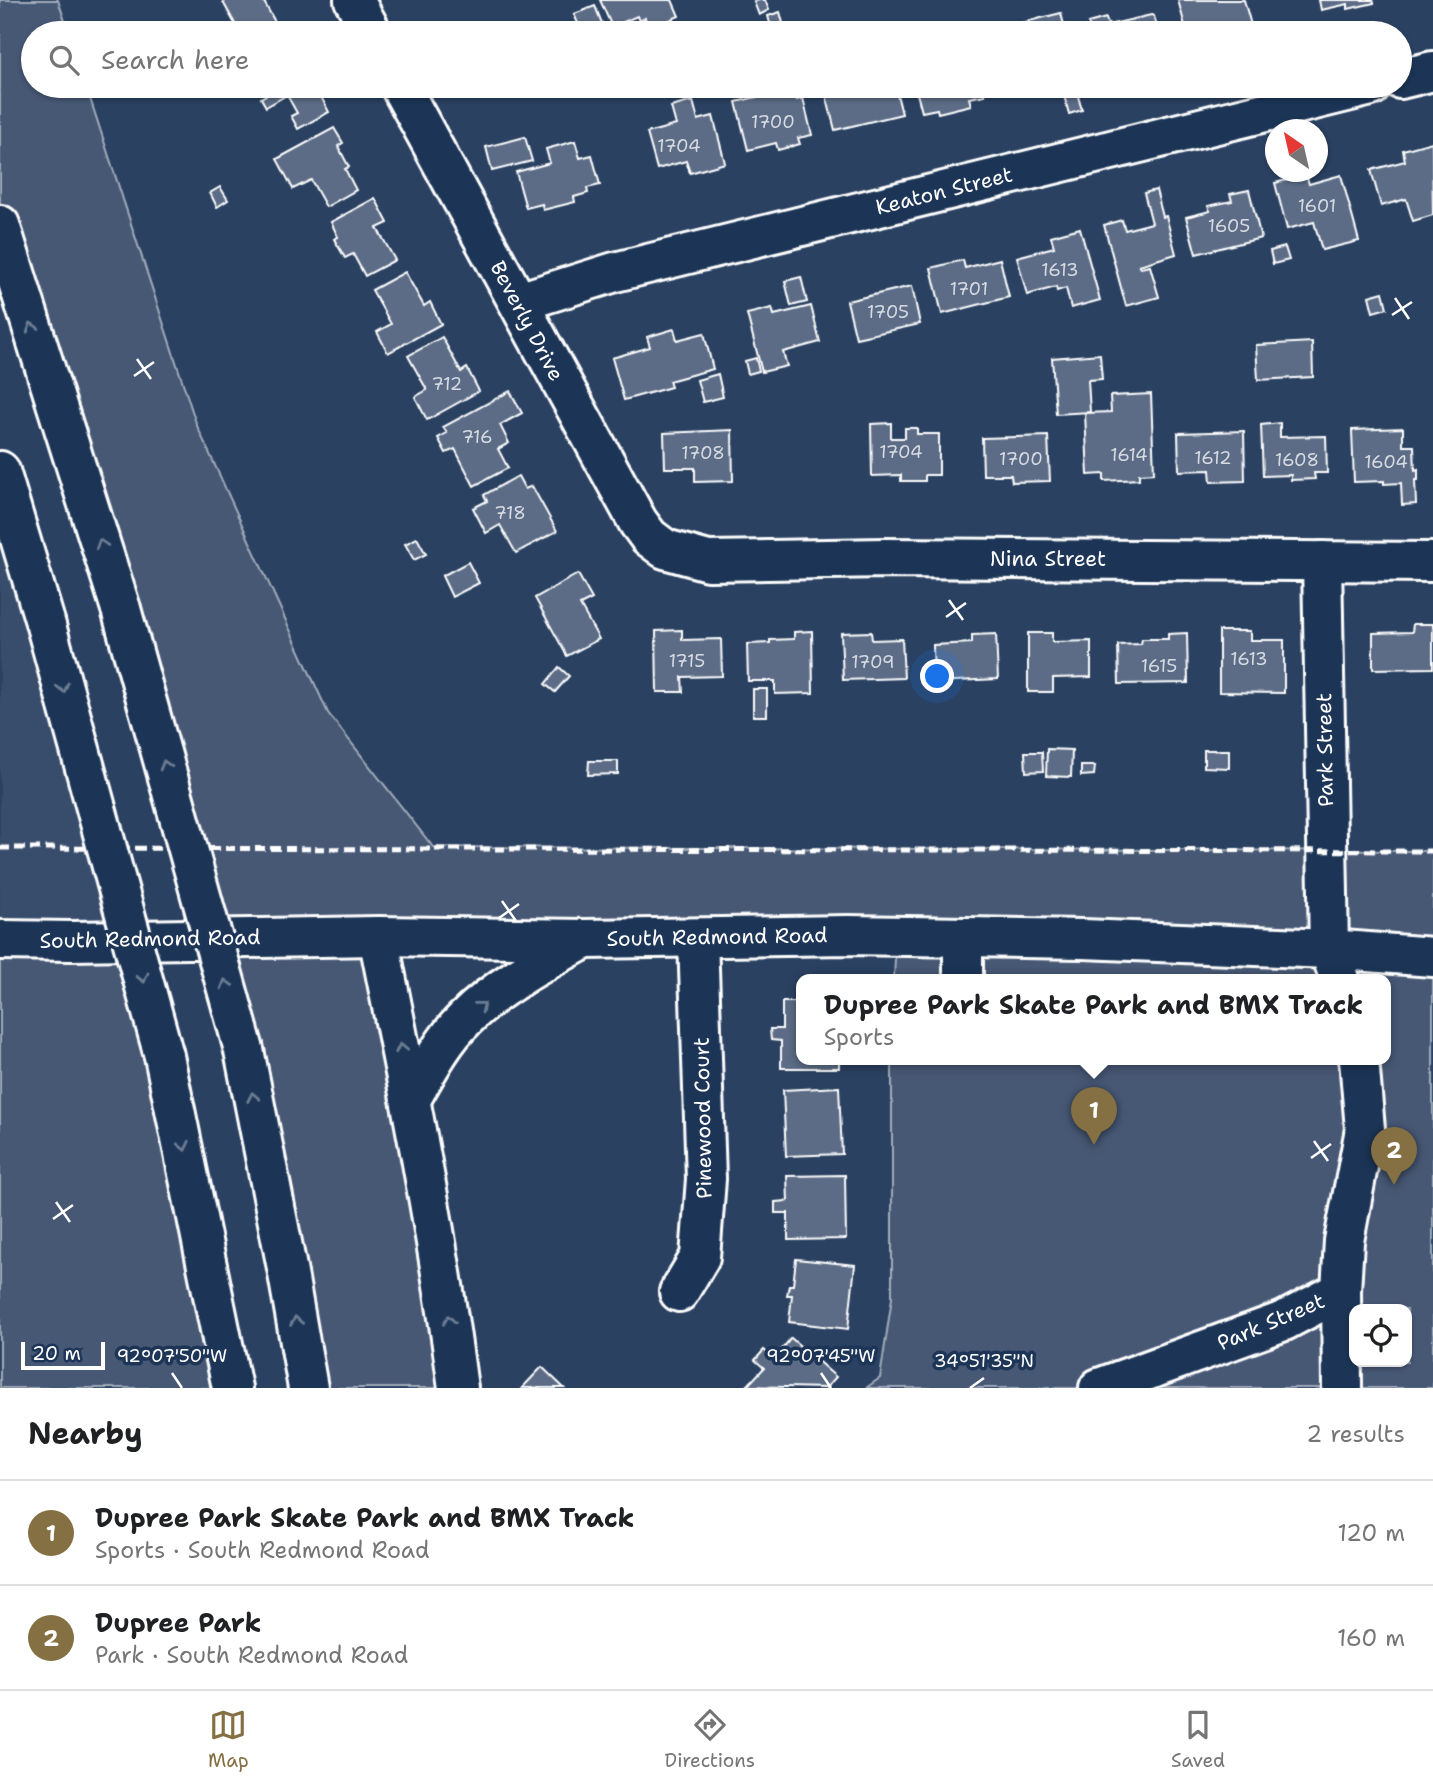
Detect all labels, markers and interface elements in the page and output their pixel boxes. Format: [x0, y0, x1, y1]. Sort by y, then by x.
search box [21, 21, 1412, 98]
icon: search [45, 41, 83, 79]
text: Search here [101, 42, 250, 77]
house number: 1700 [751, 110, 795, 134]
north arrow [1265, 119, 1328, 182]
house number: 1704 [657, 134, 701, 158]
street label: Keaton Street [873, 160, 1015, 222]
house number: 1601 [1298, 194, 1336, 218]
house number: 1605 [1208, 214, 1250, 238]
street label: Beverly Drive [484, 256, 570, 386]
house number: 1613 [1041, 258, 1079, 282]
house number: 1701 [950, 277, 988, 301]
house number: 1705 [867, 300, 909, 324]
one-way arrow [26, 322, 40, 334]
house number: 712 [432, 372, 462, 396]
house number: 716 [461, 425, 493, 449]
house number: 1704 [879, 440, 923, 464]
house number: 1708 [681, 441, 725, 465]
house number: 1614 [1110, 443, 1148, 467]
house number: 1612 [1194, 446, 1232, 470]
house number: 1700 [999, 447, 1043, 471]
house number: 1608 [1275, 448, 1319, 472]
house number: 1604 [1364, 450, 1408, 474]
house number: 718 [494, 501, 526, 525]
one-way arrow [94, 539, 109, 551]
street label: Nina Street [990, 545, 1106, 573]
house number: 1613 [1230, 647, 1268, 671]
house number: 1715 [669, 649, 705, 673]
house number: 1709 [851, 650, 895, 674]
house number: 1615 [1141, 654, 1177, 678]
your location [920, 659, 954, 693]
one-way arrow [55, 682, 69, 694]
street label: Park Street [1310, 693, 1340, 807]
one-way arrow [158, 759, 173, 771]
street label: South Redmond Road [606, 921, 828, 953]
street label: South Redmond Road [39, 923, 261, 955]
one-way arrow [135, 972, 149, 984]
popup [796, 974, 1391, 1065]
one-way arrow [219, 979, 234, 991]
text: Dupree Park Skate Park and BMX Track [824, 987, 1363, 1022]
one-way arrow [473, 1002, 485, 1015]
text: Sports [824, 1022, 894, 1052]
street label: Pinewood Court [688, 1037, 718, 1199]
one-way arrow [394, 1042, 409, 1054]
pin: 1 [1071, 1087, 1117, 1145]
one-way arrow [247, 1091, 262, 1103]
pin: 2 [1371, 1127, 1417, 1185]
one-way arrow [176, 1140, 191, 1152]
street label: Park Street [1213, 1287, 1329, 1357]
map controls [1349, 1304, 1412, 1367]
button: locate [1349, 1304, 1412, 1367]
one-way arrow [442, 1314, 457, 1326]
one-way arrow [289, 1315, 304, 1327]
scale bar [21, 1339, 105, 1371]
text: 20 m [32, 1341, 81, 1366]
text: 92°07'50"W [117, 1344, 227, 1368]
text: 92°07'45"W [766, 1344, 876, 1368]
text: 34°51'35"N [934, 1349, 1034, 1373]
text: Nearby [28, 1413, 143, 1454]
text: 2 results [1306, 1419, 1405, 1449]
text: Dupree Park Skate Park and BMX Track [95, 1500, 634, 1535]
text: 1 [46, 1518, 56, 1548]
text: 120 m [1337, 1518, 1405, 1548]
text: Sports · South Redmond Road [95, 1535, 430, 1565]
text: Dupree Park [95, 1605, 261, 1640]
text: 2 [43, 1623, 59, 1653]
text: 160 m [1337, 1623, 1405, 1653]
text: Park · South Redmond Road [95, 1640, 408, 1670]
tab: Map [208, 1706, 249, 1773]
tab: Directions [665, 1706, 755, 1773]
tab: Saved [1171, 1706, 1225, 1773]

